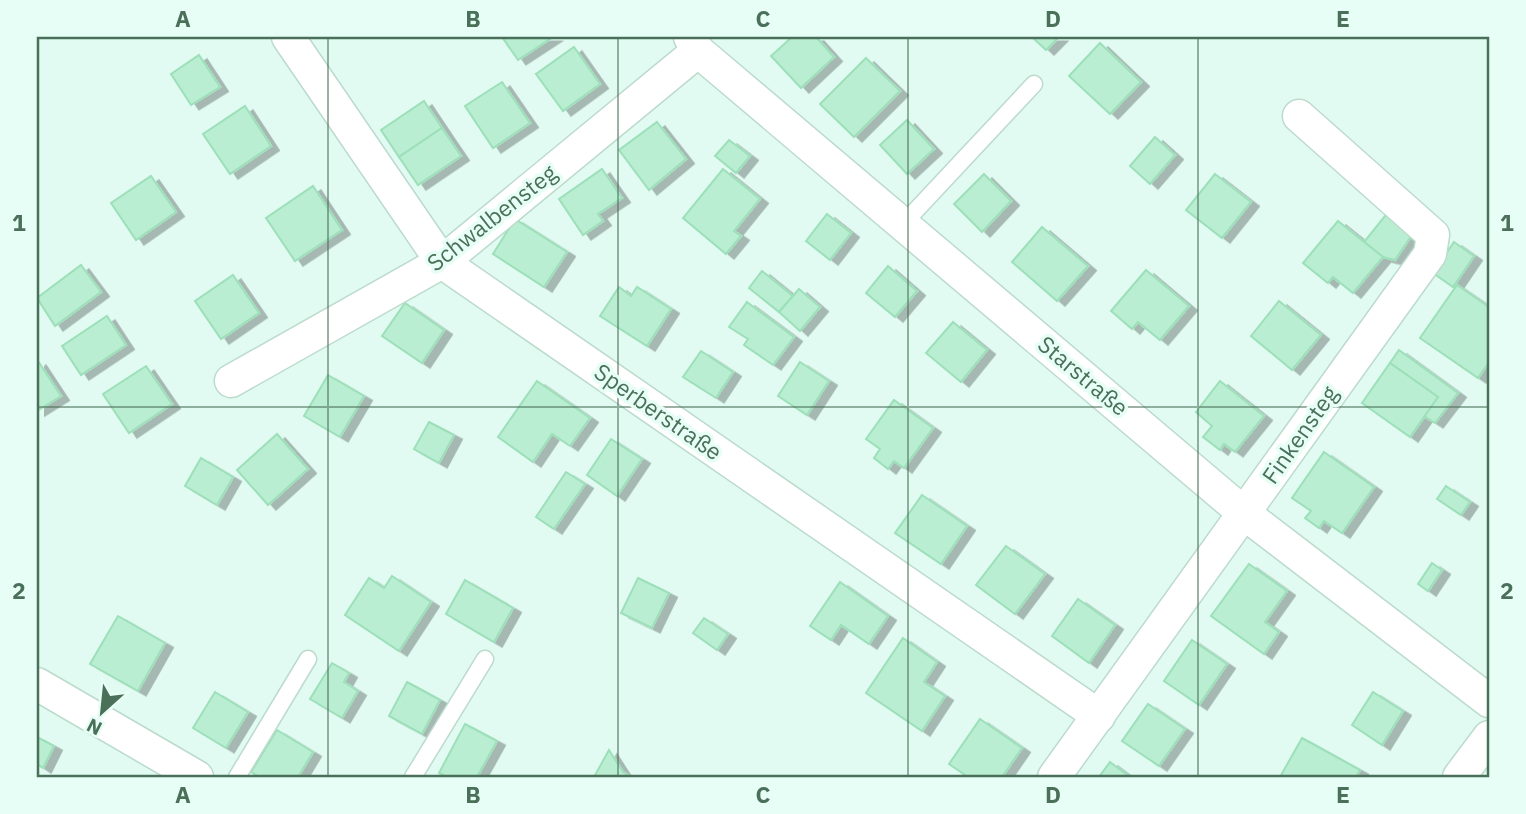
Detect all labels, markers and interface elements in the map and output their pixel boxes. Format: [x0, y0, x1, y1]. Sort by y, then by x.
text: A [175, 3, 191, 33]
text: B [465, 3, 481, 33]
text: C [756, 3, 771, 33]
text: D [1045, 3, 1061, 33]
text: E [1336, 3, 1350, 33]
street label: Schwalbensteg [420, 157, 562, 277]
text: 1 [12, 207, 26, 237]
text: 1 [1500, 207, 1514, 237]
street label: Starstraße [1032, 329, 1135, 422]
street label: Sperberstraße [589, 356, 728, 466]
street label: Finkensteg [1255, 380, 1344, 489]
text: 2 [12, 575, 26, 605]
text: 2 [1500, 575, 1514, 605]
north arrow [66, 678, 136, 748]
text: N [83, 713, 106, 741]
text: A [175, 779, 191, 809]
text: B [465, 779, 481, 809]
text: C [756, 779, 771, 809]
text: D [1045, 779, 1061, 809]
text: E [1336, 779, 1350, 809]

